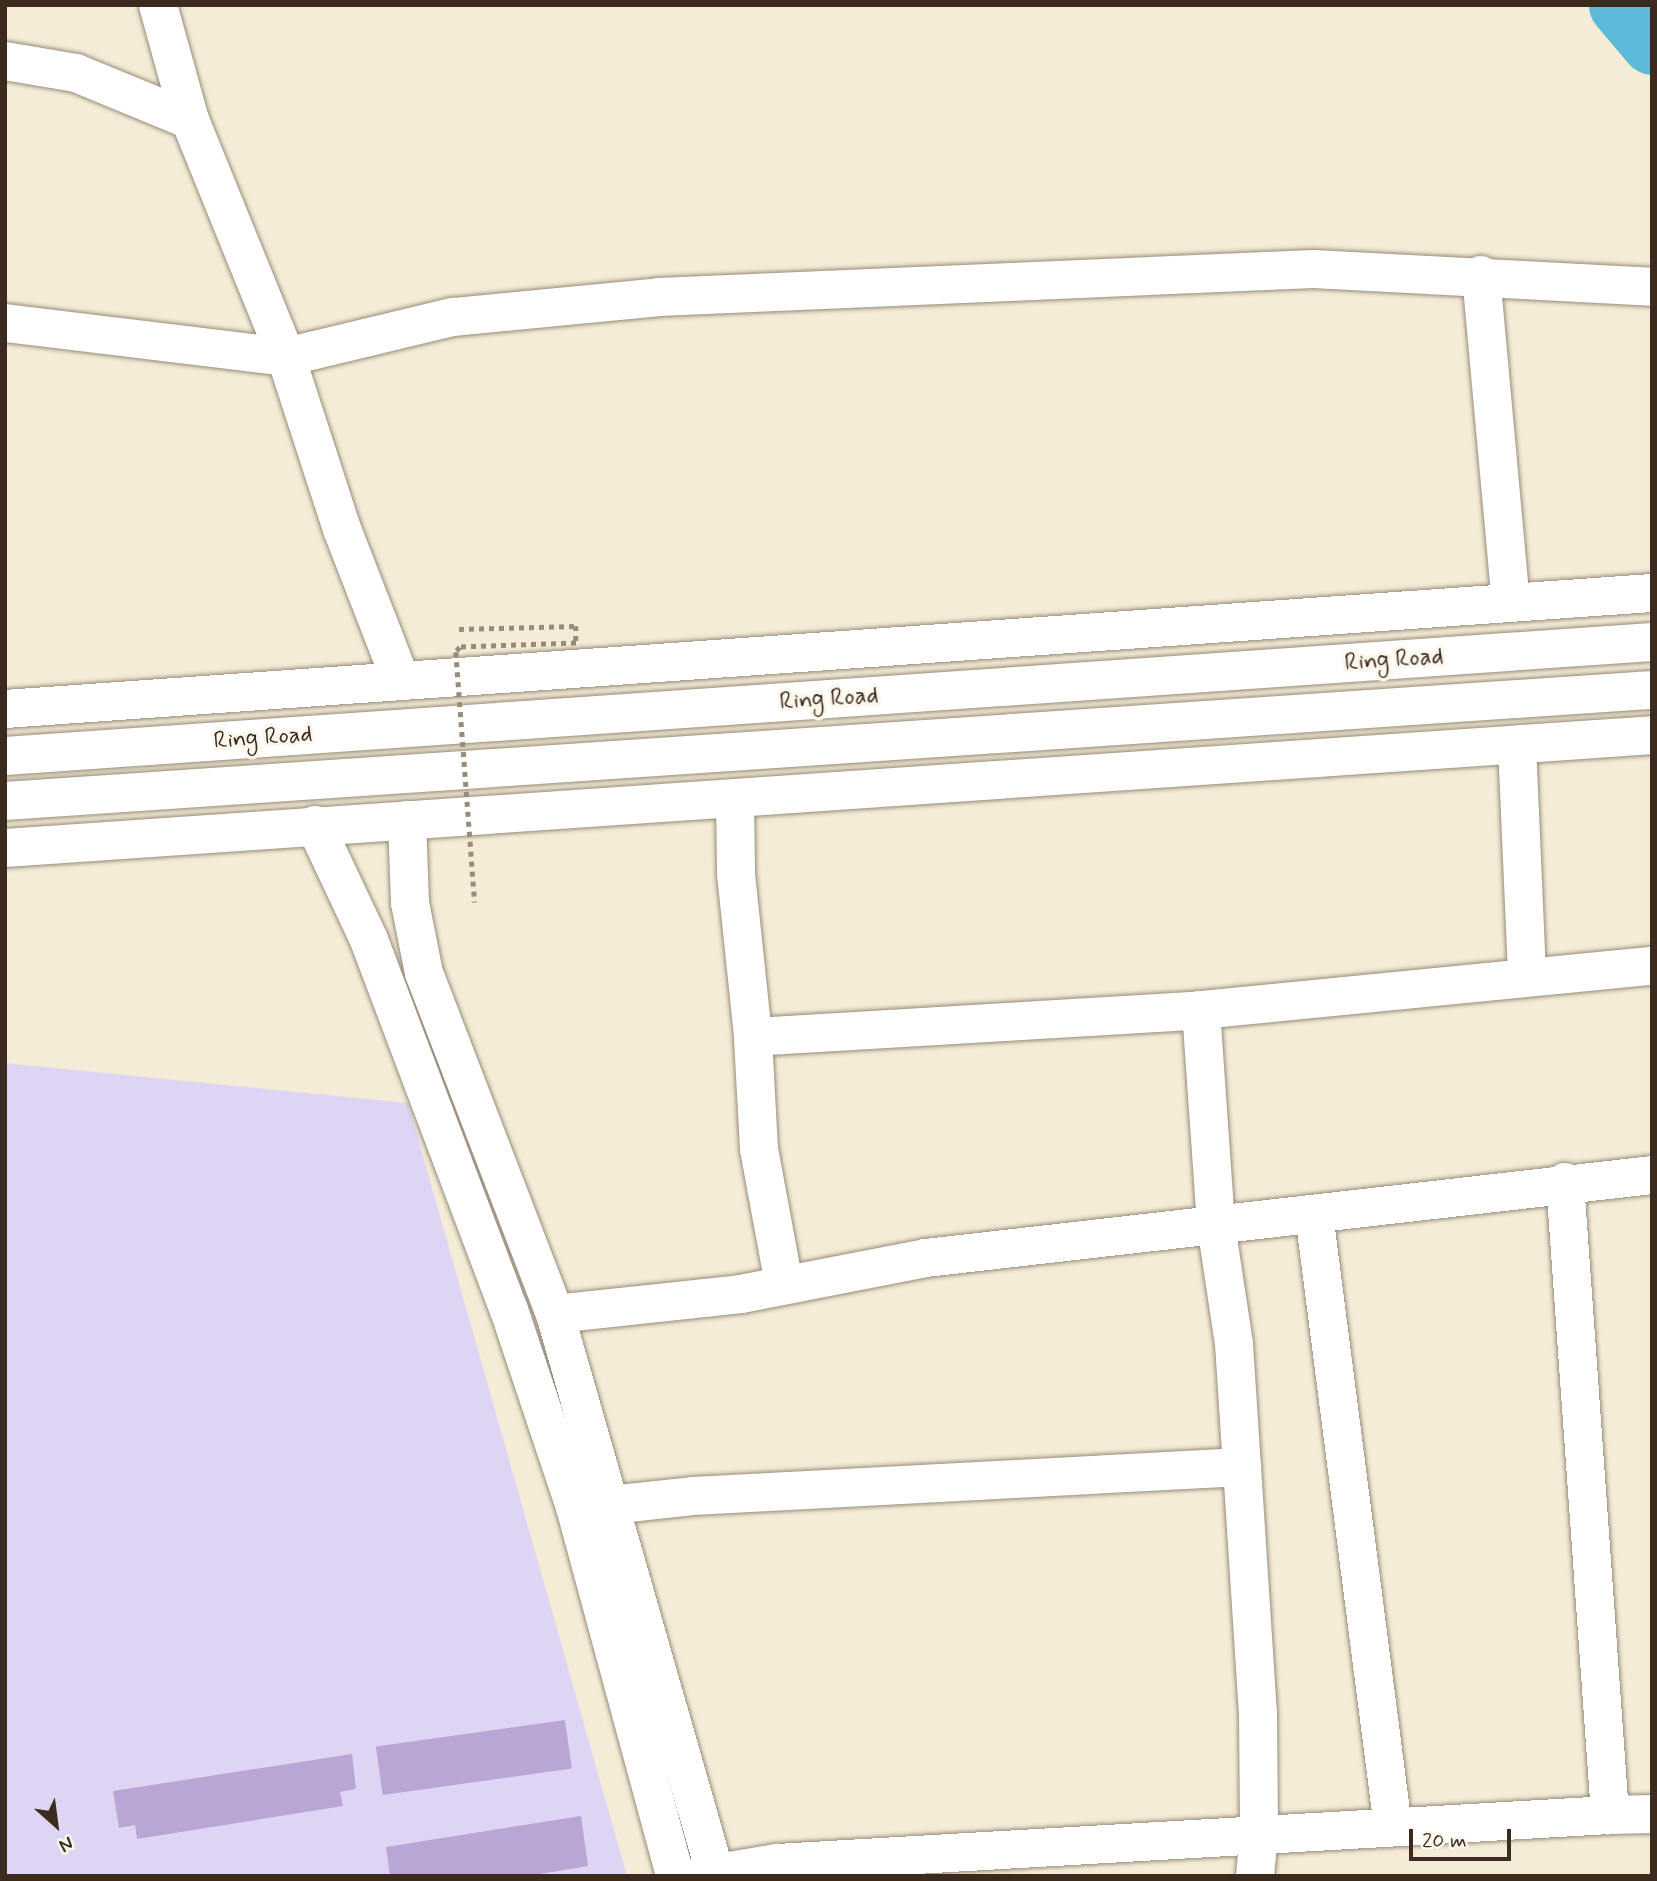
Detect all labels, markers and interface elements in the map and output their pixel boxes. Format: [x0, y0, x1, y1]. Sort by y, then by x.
street label: Ring Road [1344, 642, 1444, 678]
street label: Ring Road [779, 681, 879, 717]
street label: Ring Road [213, 720, 313, 756]
north arrow [21, 1790, 91, 1860]
scale bar [1412, 1814, 1514, 1858]
text: 20 m [1422, 1827, 1467, 1855]
text: N [55, 1830, 78, 1858]

